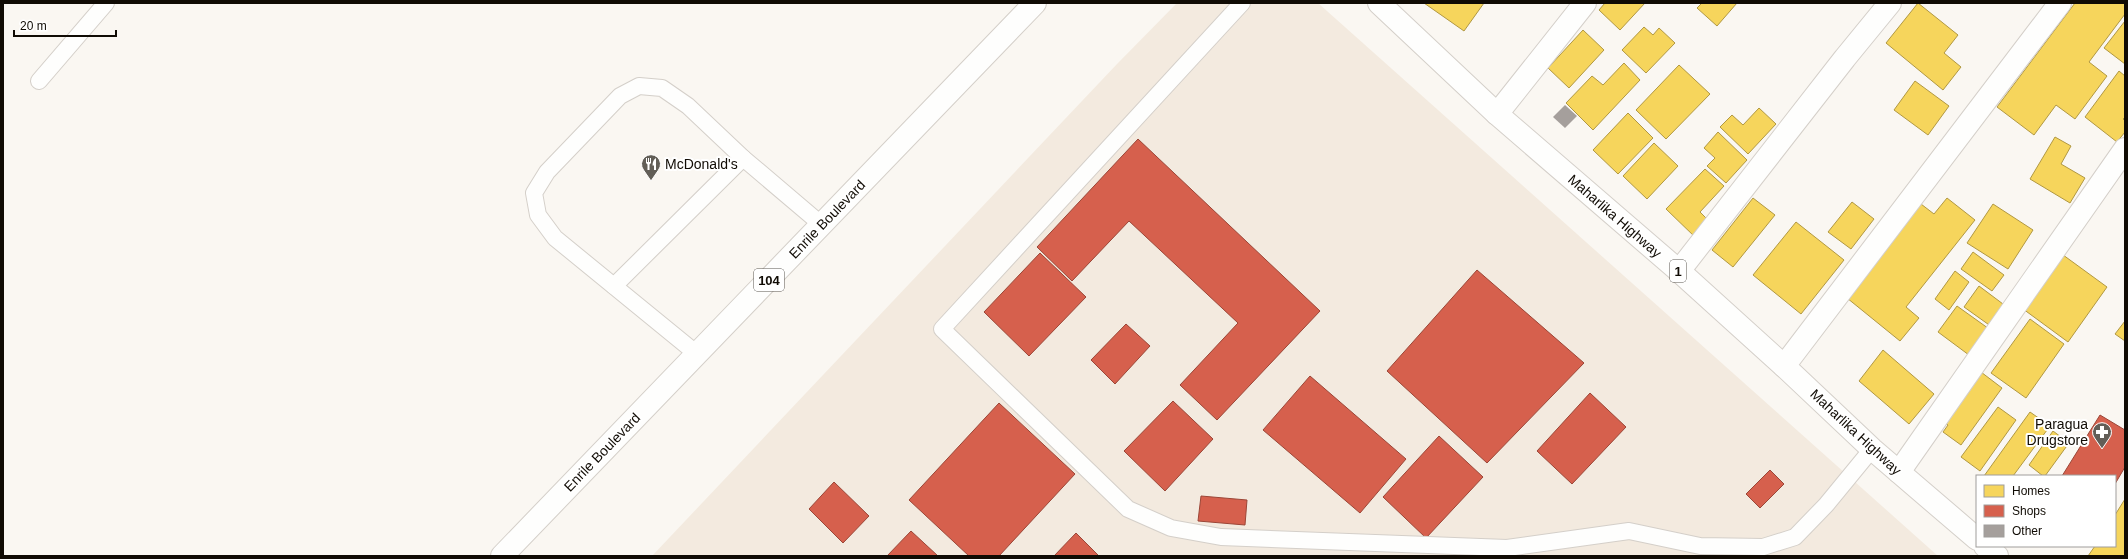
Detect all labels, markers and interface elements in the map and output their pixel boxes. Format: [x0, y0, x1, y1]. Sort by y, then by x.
scale bar [14, 12, 116, 38]
text: 20 m [20, 19, 47, 33]
restaurant icon: McDonald's [640, 153, 662, 181]
place label: McDonald's [665, 156, 738, 172]
street label: Maharlika Highway [1565, 171, 1665, 261]
street label: Enrile Boulevard [786, 176, 868, 262]
road number: 1 [1670, 260, 1686, 282]
road number: 104 [754, 269, 784, 291]
street label: Maharlika Highway [1807, 386, 1905, 478]
street label: Enrile Boulevard [561, 409, 643, 495]
place label: Paragua Drugstore [2027, 416, 2088, 448]
pharmacy icon: Paragua Drugstore [2091, 421, 2113, 449]
legend [1976, 475, 2116, 547]
text: Homes [2012, 484, 2050, 498]
text: Shops [2012, 504, 2046, 518]
text: Other [2012, 524, 2042, 538]

